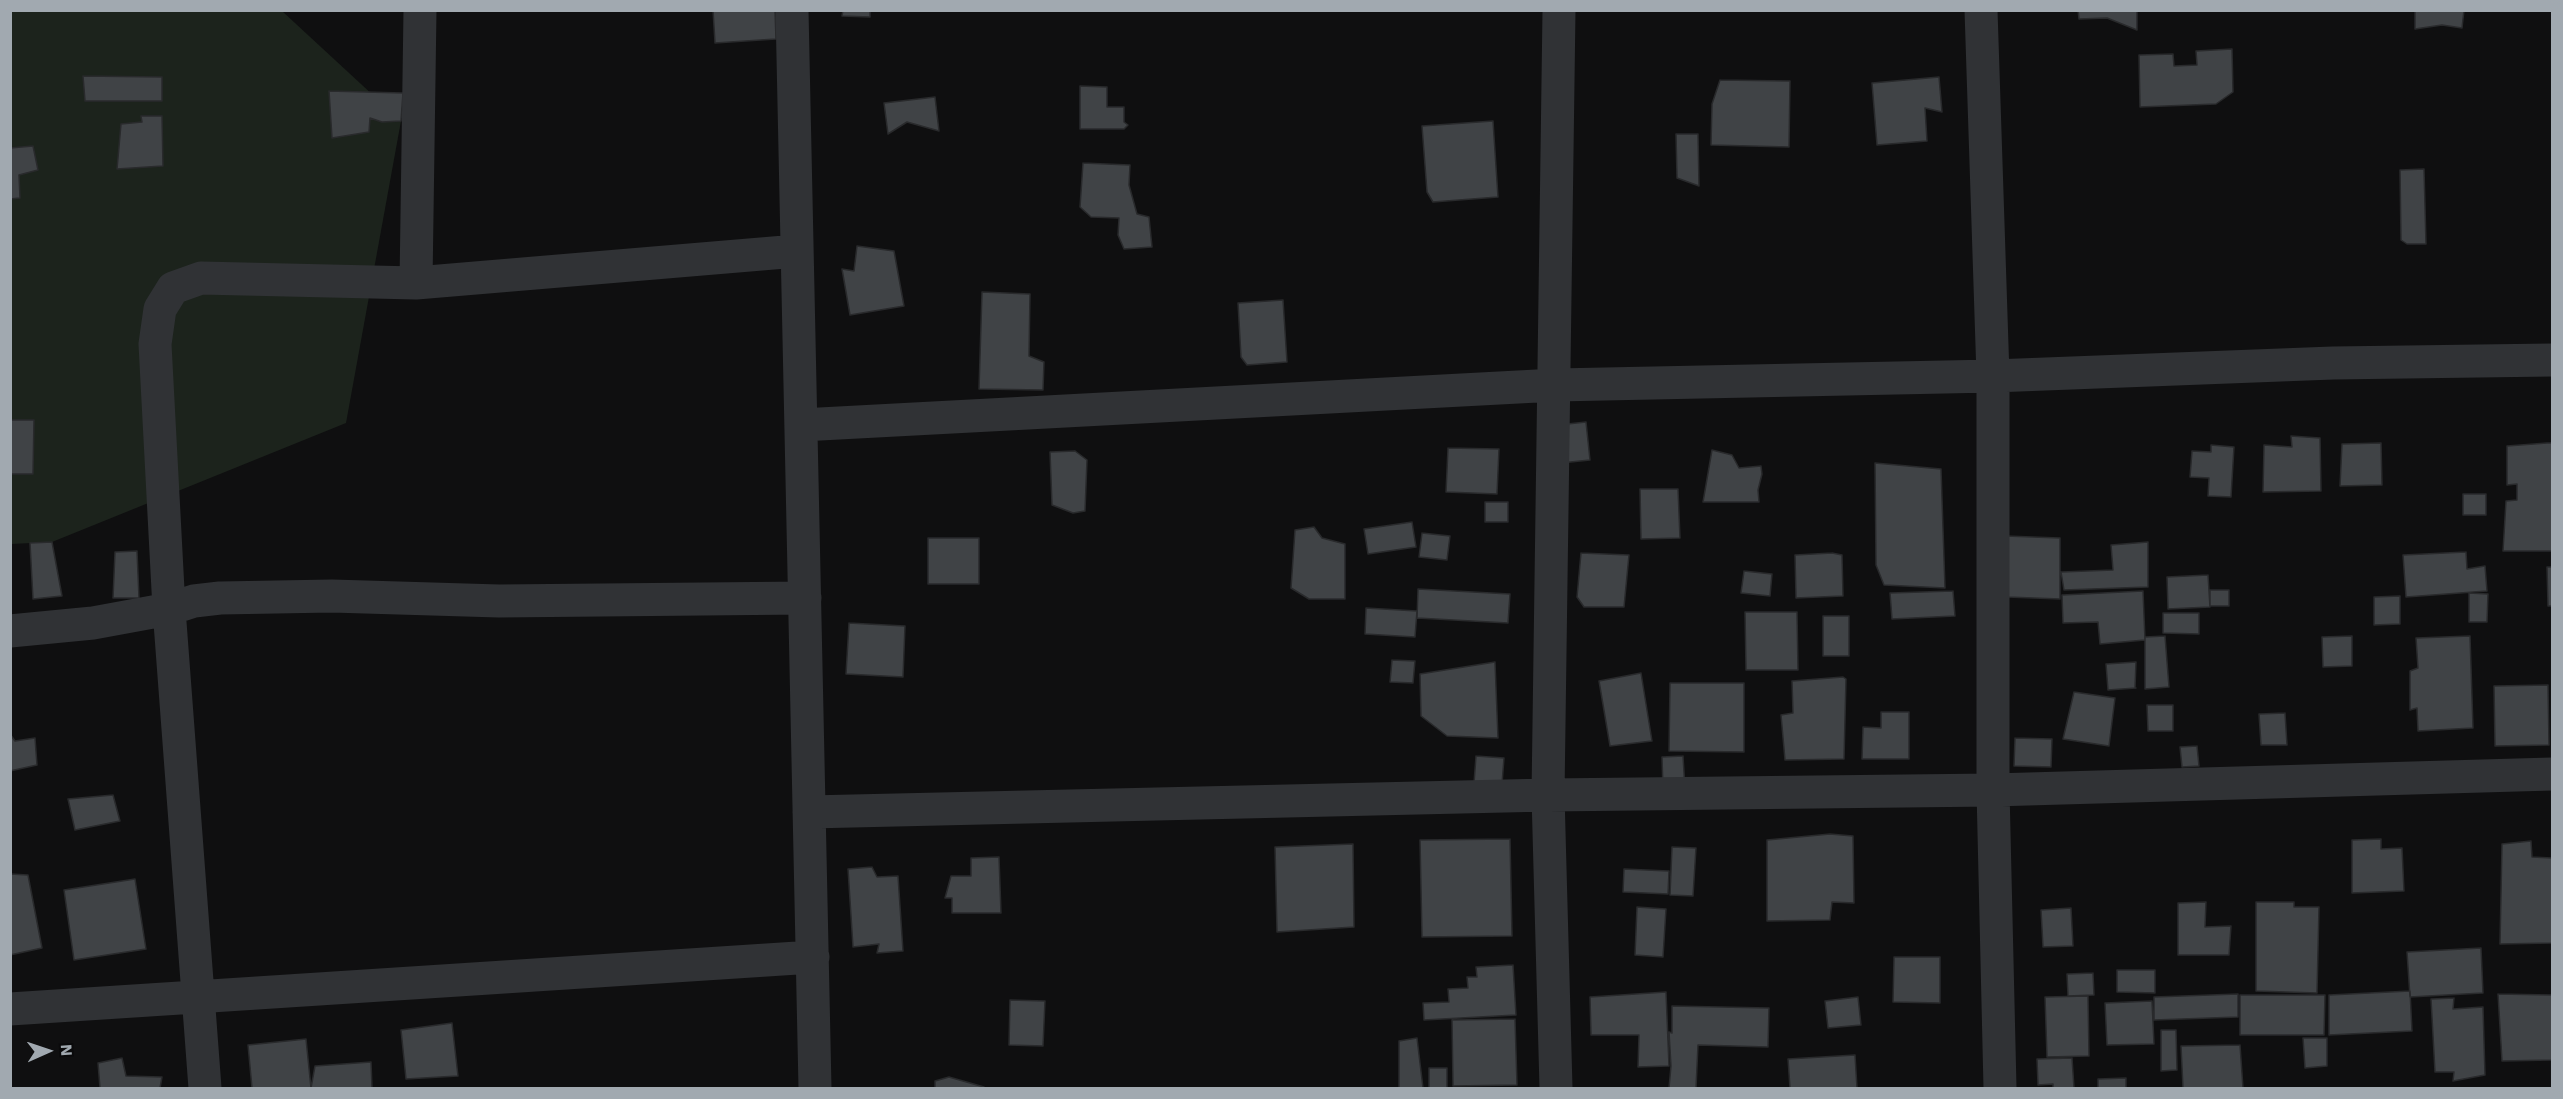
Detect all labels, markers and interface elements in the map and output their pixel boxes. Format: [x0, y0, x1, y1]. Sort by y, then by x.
north arrow [18, 1021, 78, 1081]
text: N [57, 1044, 76, 1056]

